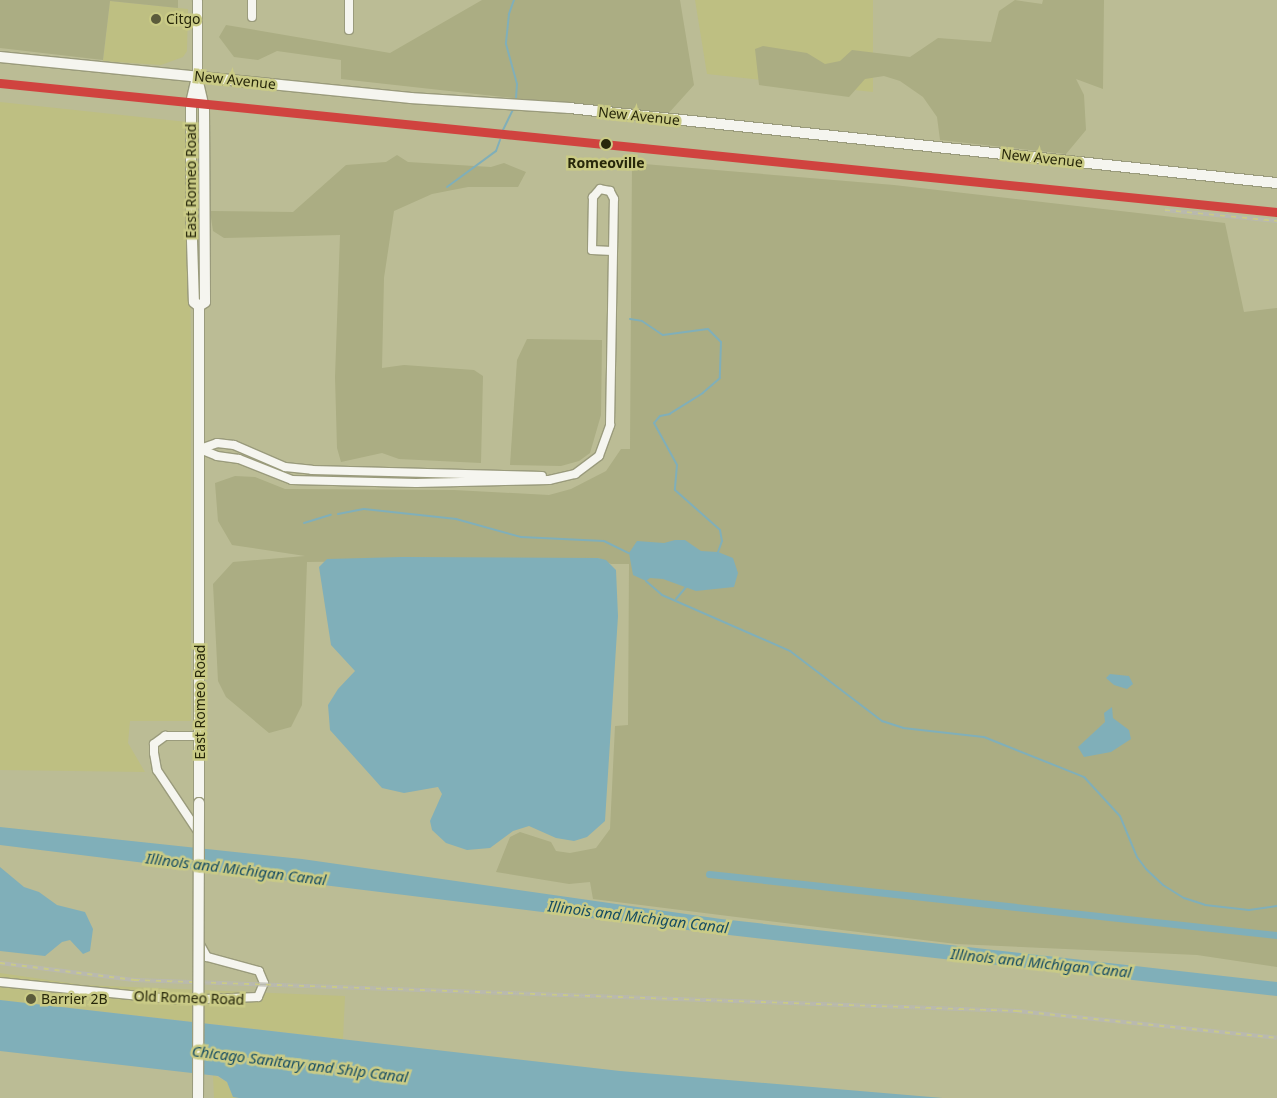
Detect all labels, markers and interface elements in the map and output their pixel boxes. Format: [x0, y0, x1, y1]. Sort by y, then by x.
place label: Citgo [166, 11, 201, 27]
marker: Citgo [150, 13, 162, 25]
street label: New Avenue [193, 67, 277, 93]
street label: New Avenue [597, 103, 681, 129]
street label: East Romeo Road [183, 124, 199, 238]
marker: Romeoville [597, 135, 615, 153]
street label: New Avenue [1000, 145, 1084, 171]
place label: Romeoville [567, 155, 645, 171]
street label: East Romeo Road [192, 645, 208, 759]
water label: Illinois and Michigan Canal [145, 849, 327, 889]
water label: Illinois and Michigan Canal [547, 897, 729, 937]
water label: Illinois and Michigan Canal [950, 945, 1132, 981]
street label: Old Romeo Road [133, 988, 245, 1008]
place label: Barrier 2B [41, 991, 108, 1007]
marker: Barrier 2B [25, 993, 37, 1005]
water label: Chicago Sanitary and Ship Canal [191, 1042, 409, 1086]

